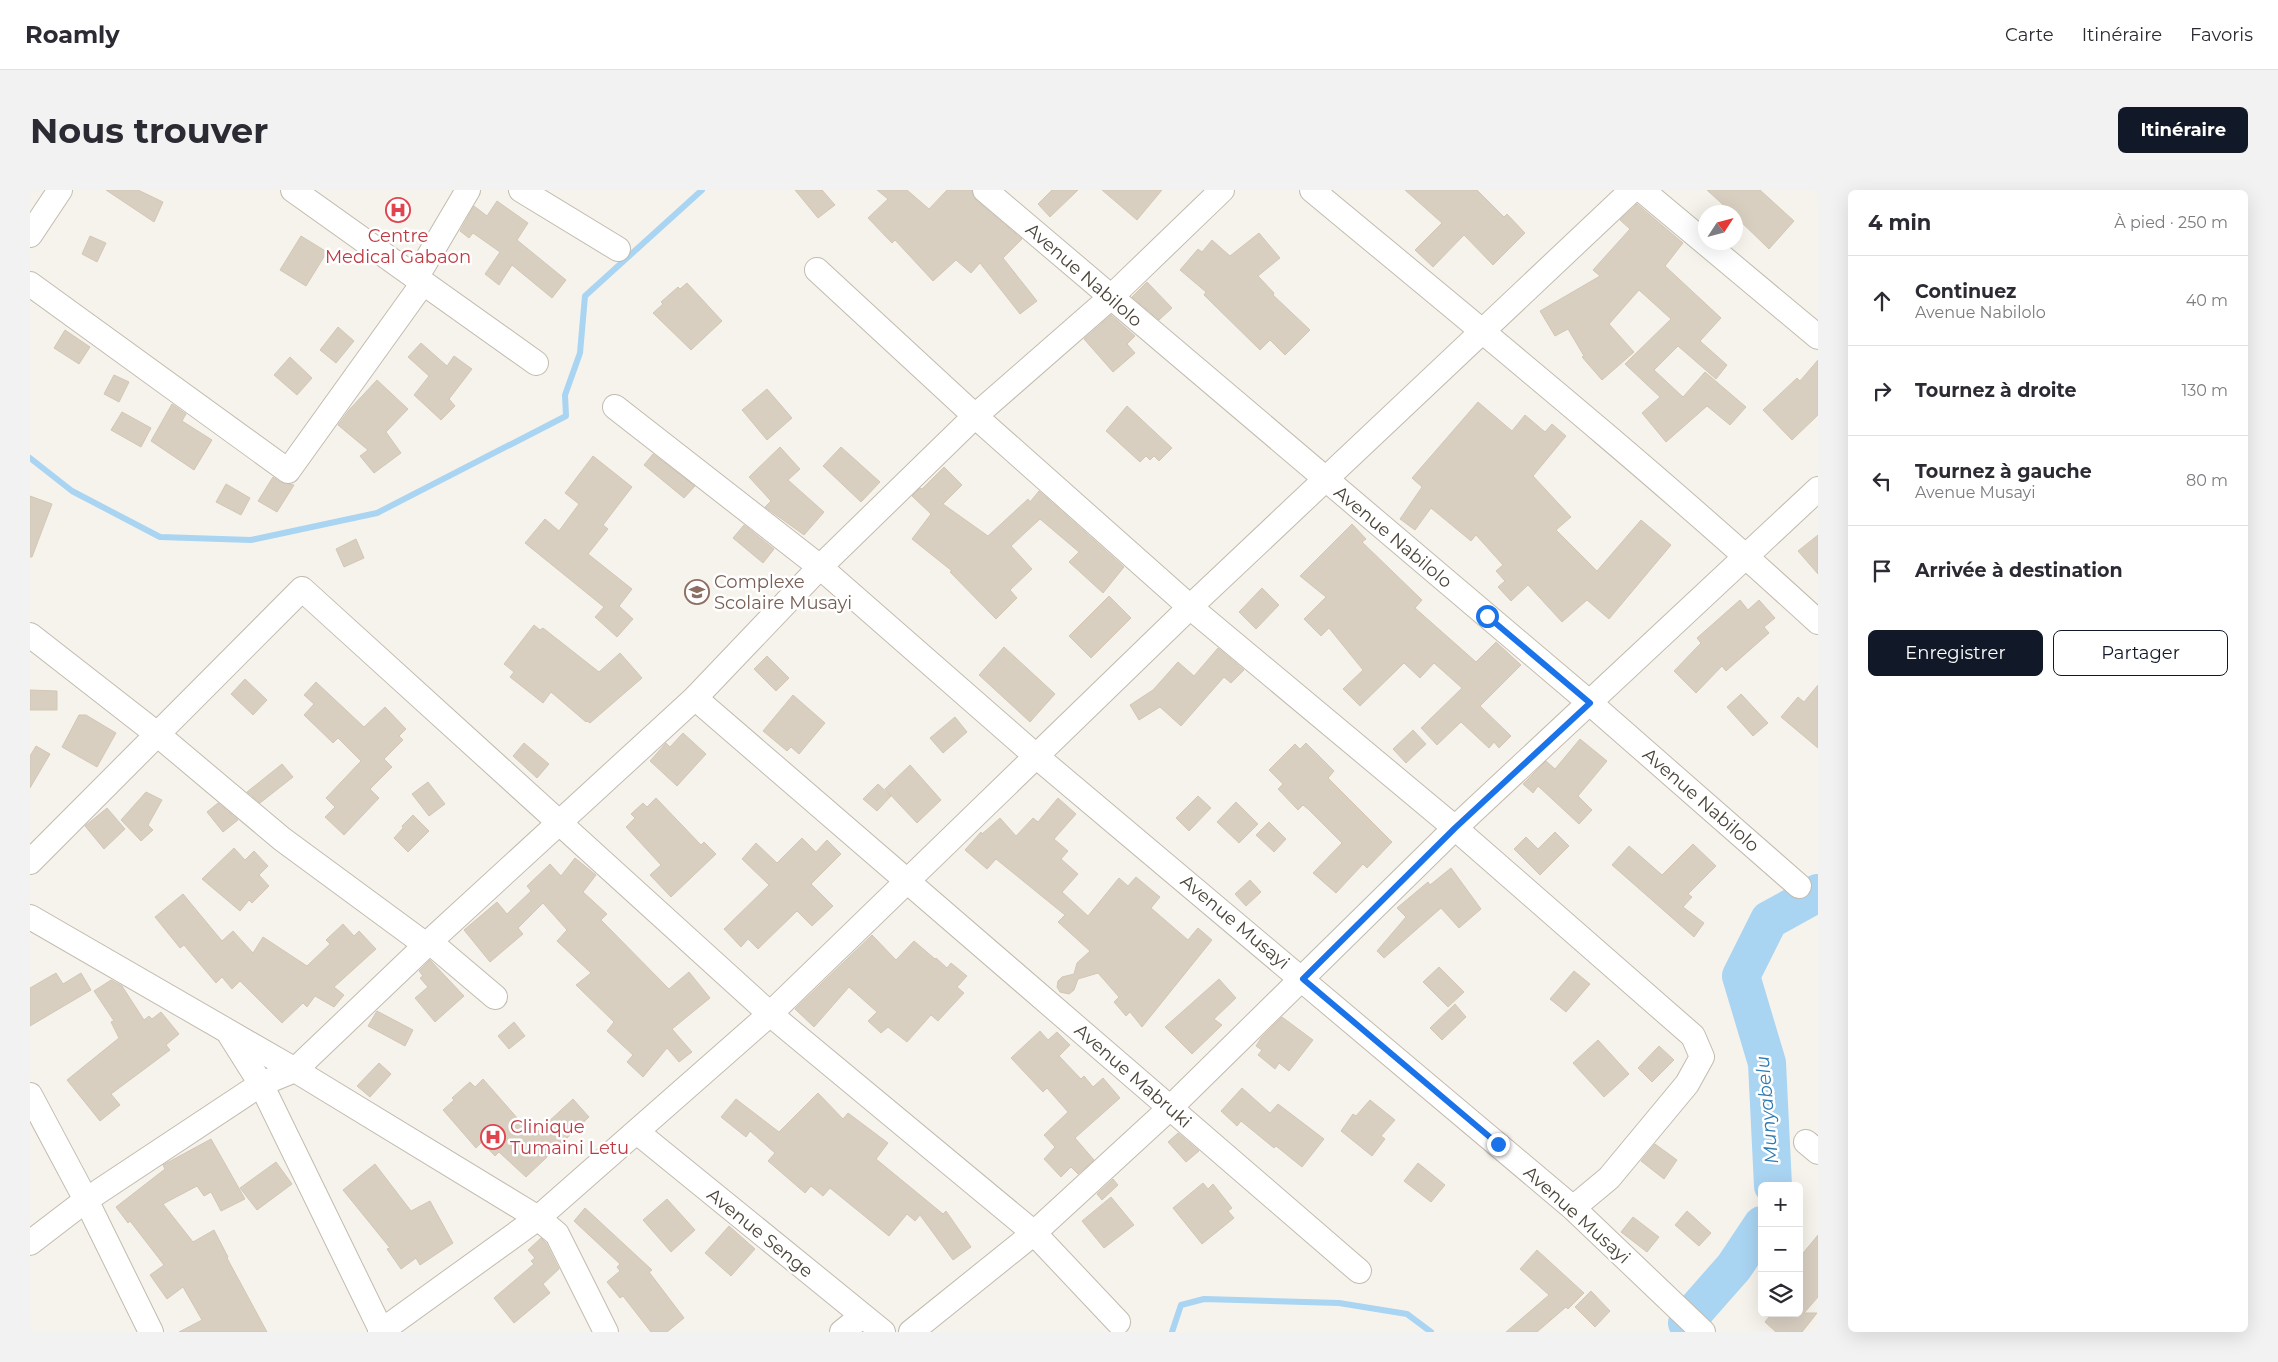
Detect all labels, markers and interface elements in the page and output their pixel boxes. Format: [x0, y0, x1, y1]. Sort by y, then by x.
text: Roamly [25, 20, 120, 49]
text: Carte [2005, 24, 2054, 46]
text: Itinéraire [2082, 24, 2162, 46]
text: Favoris [2190, 24, 2253, 46]
button: Itinéraire [2118, 107, 2248, 153]
text: Nous trouver [30, 109, 268, 152]
hospital icon: Centre Medical Gabaon [385, 197, 411, 223]
north arrow [1698, 205, 1743, 250]
text: 4 min [1868, 210, 1931, 235]
text: À pied · 250 m [2114, 213, 2228, 232]
street label: Avenue Nabilolo [1021, 218, 1147, 332]
place label: Centre Medical Gabaon [325, 225, 471, 268]
text: Continuez [1915, 280, 2016, 303]
icon: ahead [1868, 287, 1896, 315]
text: 40 m [2186, 291, 2228, 310]
text: Avenue Nabilolo [1915, 303, 2046, 322]
icon: right [1868, 377, 1896, 405]
text: Tournez à droite [1915, 379, 2076, 402]
text: 130 m [2181, 381, 2228, 400]
text: Tournez à gauche [1915, 460, 2092, 483]
icon: left [1868, 467, 1896, 495]
text: 80 m [2186, 471, 2228, 490]
street label: Avenue Nabilolo [1330, 481, 1456, 593]
text: Avenue Musayi [1915, 483, 2036, 502]
icon: arrive [1868, 557, 1896, 585]
text: Arrivée à destination [1915, 559, 2123, 582]
place label: Complexe Scolaire Musayi [714, 571, 852, 614]
school or university icon: Complexe Scolaire Musayi [684, 579, 710, 605]
route start [1476, 605, 1499, 628]
button: Enregistrer [1868, 630, 2043, 676]
button: Partager [2053, 630, 2228, 676]
street label: Avenue Nabilolo [1638, 743, 1764, 857]
street label: Avenue Musayi [1176, 870, 1294, 974]
street label: Avenue Mabruki [1070, 1019, 1196, 1133]
water label: Munyabelu [1751, 1055, 1783, 1165]
place label: Clinique Tumaini Letu [510, 1116, 629, 1159]
hospital icon: Clinique Tumaini Letu [480, 1124, 506, 1150]
route end [1487, 1133, 1510, 1156]
street label: Avenue Musayi [1519, 1161, 1635, 1269]
map controls [1758, 1182, 1803, 1317]
button: + [1758, 1182, 1803, 1227]
street label: Avenue Senge [703, 1184, 818, 1283]
button: − [1758, 1227, 1803, 1272]
button: layers [1758, 1272, 1803, 1317]

